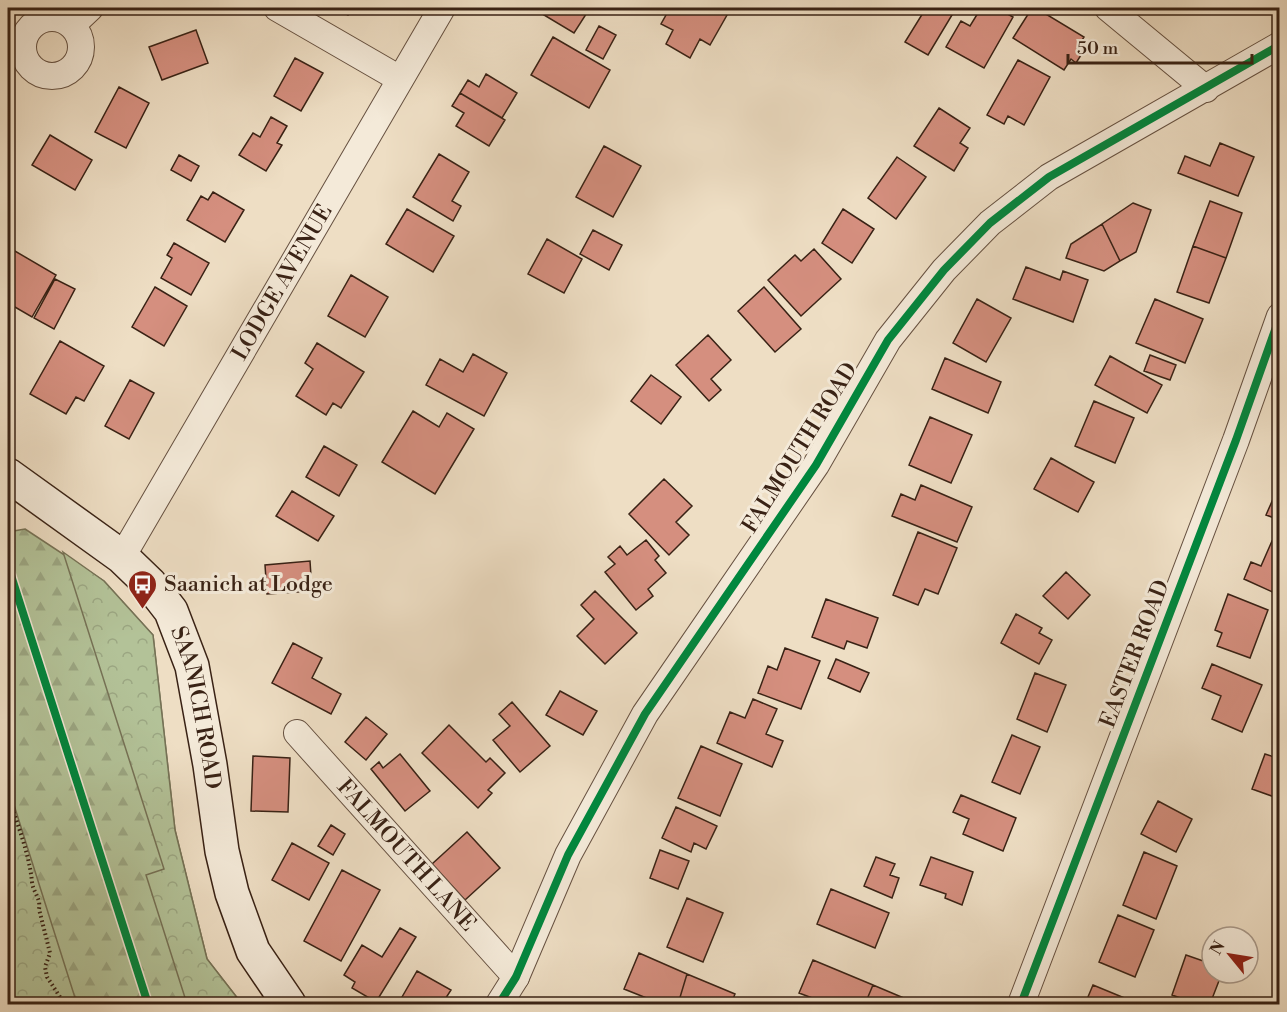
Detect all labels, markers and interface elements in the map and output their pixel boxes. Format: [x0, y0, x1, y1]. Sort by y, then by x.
scale bar [1068, 27, 1252, 65]
text: 50 m [1077, 37, 1119, 60]
street label: LODGE AVENUE [226, 199, 338, 365]
street label: FALMOUTH ROAD [737, 358, 863, 538]
bus stop icon: Saanich at Lodge [127, 568, 159, 610]
place label: Saanich at Lodge [164, 571, 333, 598]
street label: EASTER ROAD [1094, 576, 1176, 732]
street label: SAANICH ROAD [165, 622, 227, 791]
street label: FALMOUTH LANE [331, 774, 482, 937]
north arrow [1200, 925, 1260, 985]
text: N [1206, 937, 1230, 958]

